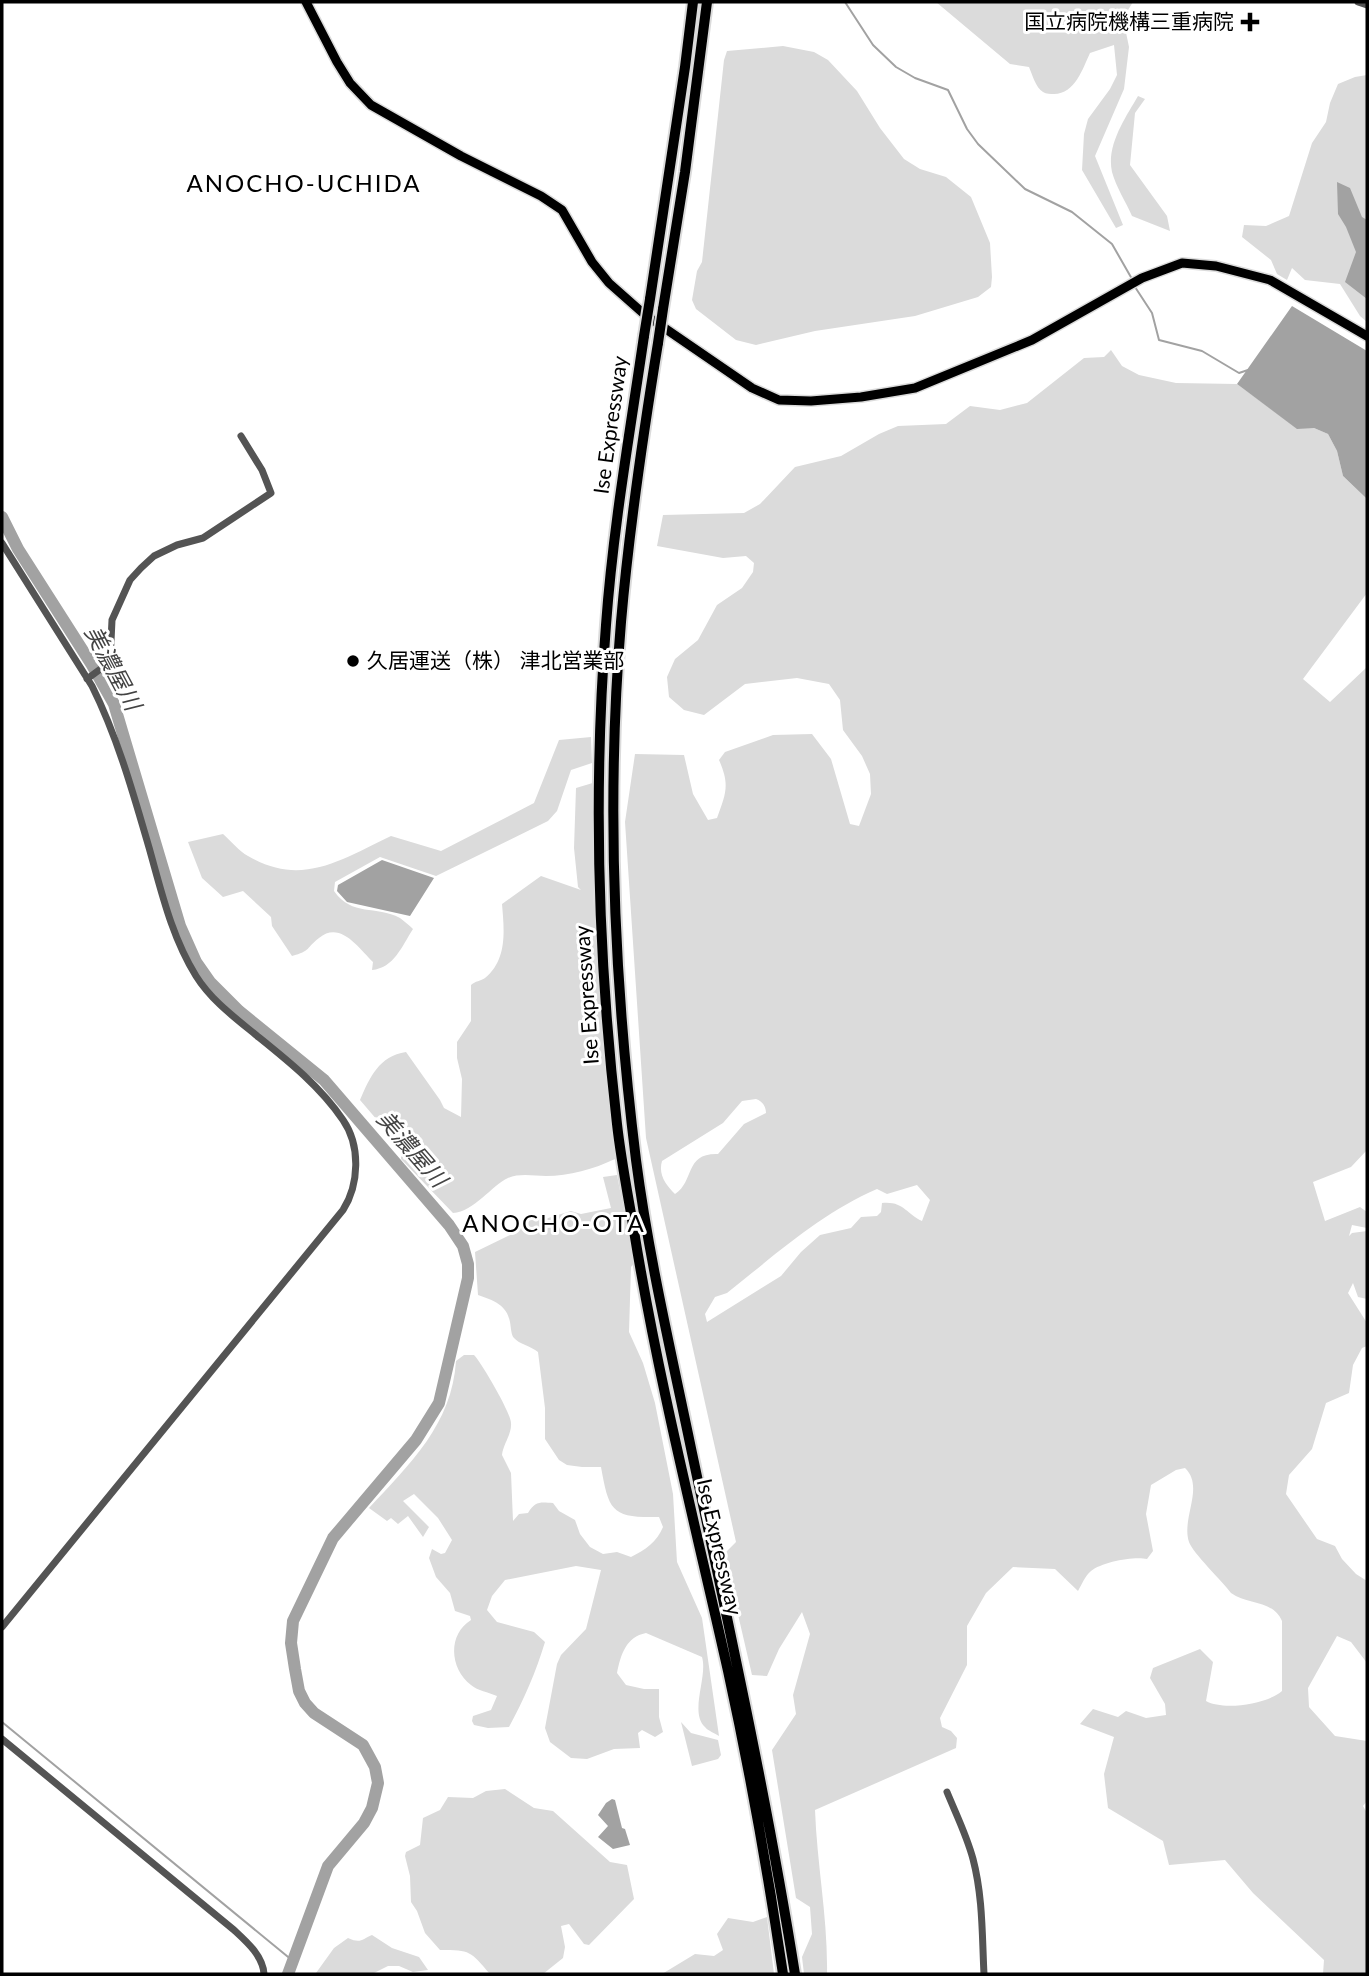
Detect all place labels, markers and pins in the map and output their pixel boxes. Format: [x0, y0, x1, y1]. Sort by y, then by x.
place label: 国立病院機構三重病院 [1024, 8, 1234, 33]
marker: 国立病院機構三重病院 [1240, 12, 1260, 32]
place label: 久居運送（株） 津北営業部 [367, 647, 624, 672]
marker: 久居運送（株） 津北営業部 [345, 653, 361, 669]

